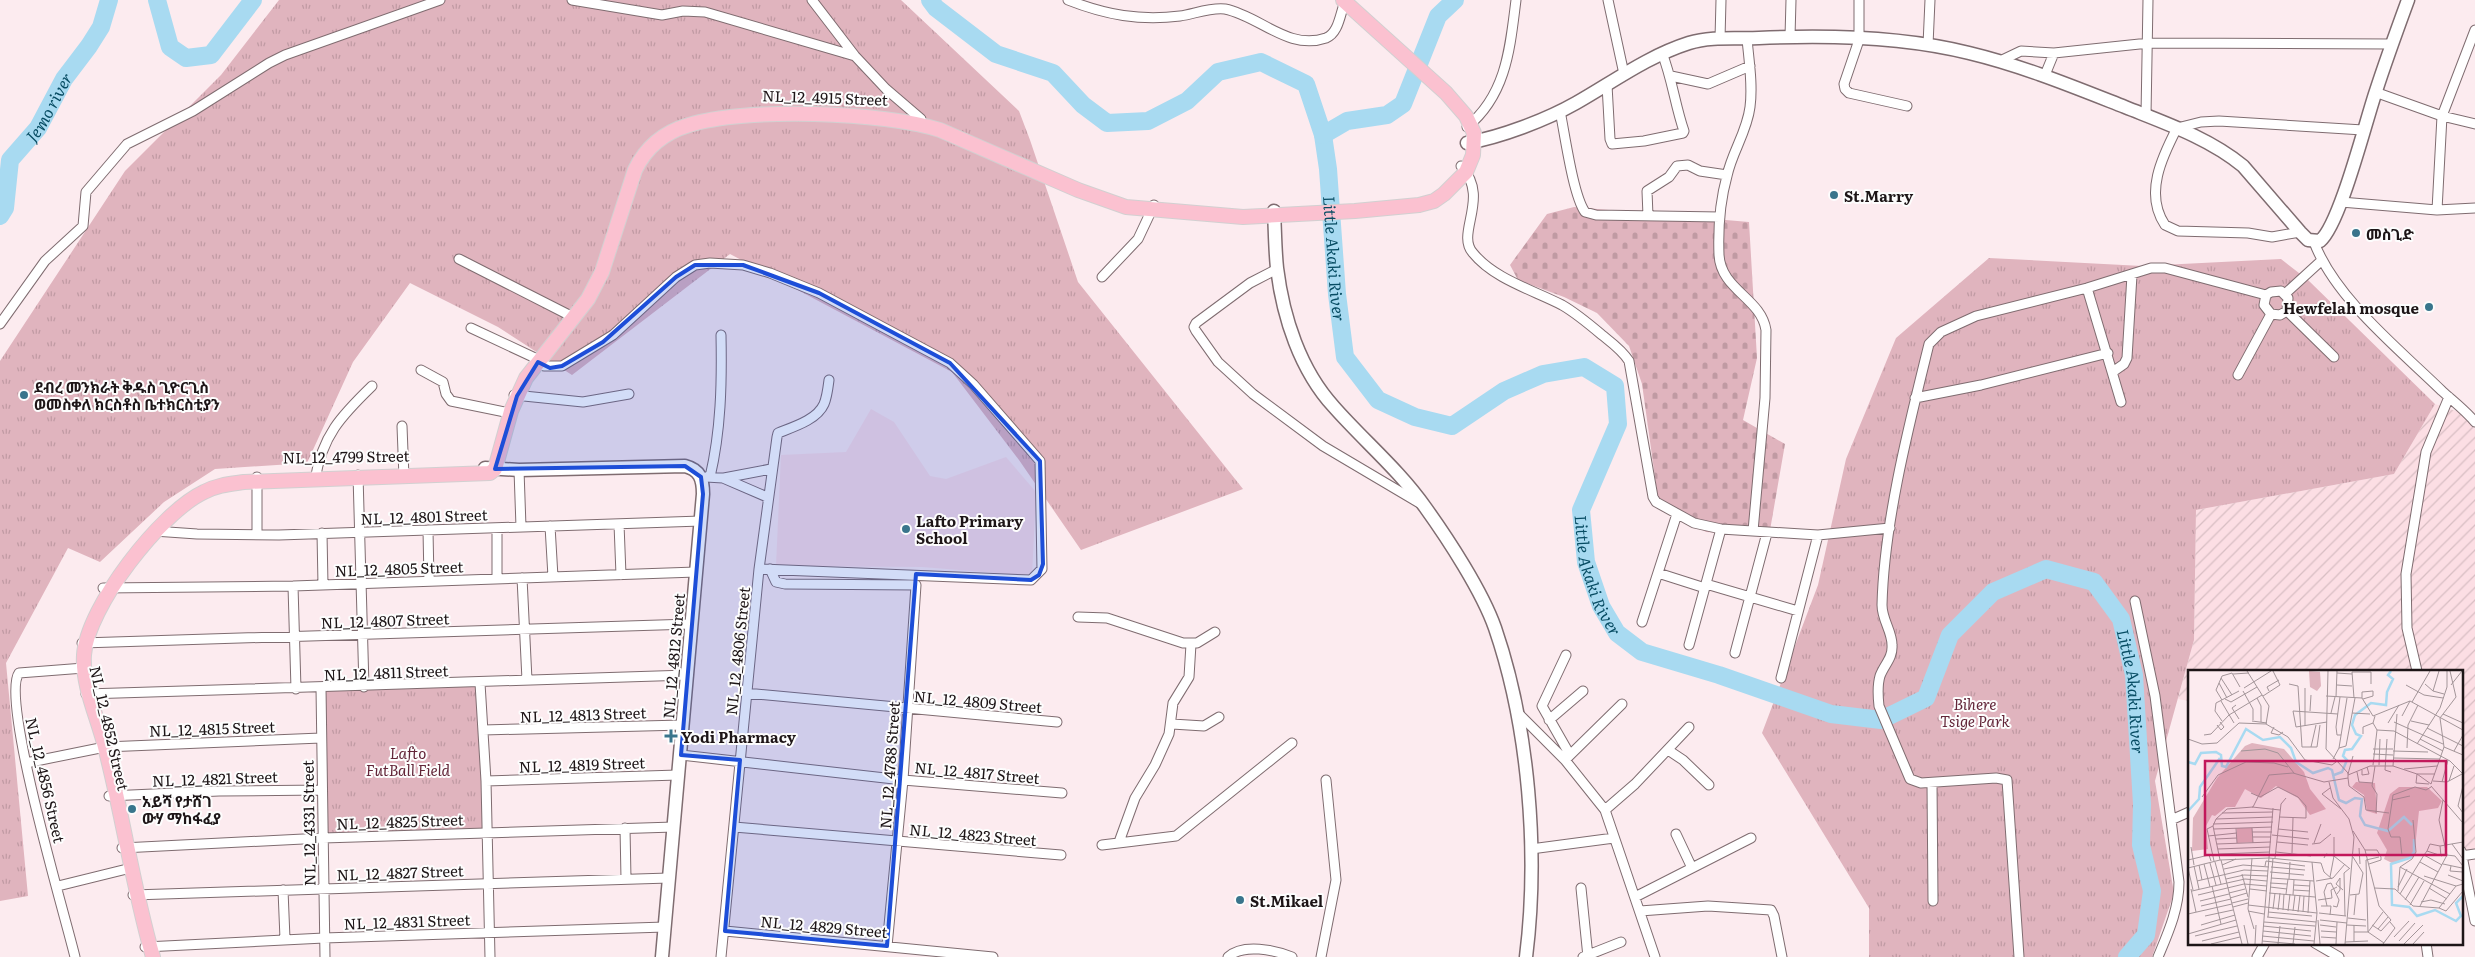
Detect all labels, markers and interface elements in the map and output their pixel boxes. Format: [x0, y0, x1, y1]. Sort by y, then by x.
water label: Jemo river [20, 67, 77, 146]
street label: NL_12_4915 Street [762, 83, 888, 111]
place label: St.Marry [1844, 184, 1914, 207]
marker: St.Marry [1828, 189, 1840, 201]
water label: Little Akaki River [1318, 195, 1352, 323]
place label: መስጊድ [2366, 222, 2414, 245]
marker: መስጊድ [2350, 227, 2362, 239]
place label: Hewfelah mosque [2283, 296, 2420, 319]
marker: Hewfelah mosque [2423, 301, 2435, 313]
place label: ደብረ መንክራት ቅዱስ ጊዮርጊስ ወመስቀለ ክርስቶስ ቤተክርስቲያን [34, 375, 220, 415]
marker: ደብረ መንክራት ቅዱስ ጊዮርጊስ ወመስቀለ ክርስቶስ ቤተክርስቲያን [18, 389, 30, 401]
street label: NL_12_4799 Street [282, 443, 410, 469]
street label: NL_12_4801 Street [360, 502, 488, 530]
place label: Lafto Primary School [916, 509, 1024, 549]
water label: Little Akaki River [1570, 514, 1628, 640]
marker: Lafto Primary School [900, 523, 912, 535]
street label: NL_12_4805 Street [334, 554, 464, 582]
street label: NL_12_4806 Street [719, 586, 755, 716]
street label: NL_12_4812 Street [656, 592, 690, 720]
street label: NL_12_4807 Street [320, 606, 450, 634]
water label: Little Akaki River [2112, 627, 2151, 754]
street label: NL_12_4811 Street [323, 658, 449, 686]
street label: NL_12_4852 Street [84, 663, 136, 793]
inset map [2188, 670, 2462, 944]
street label: NL_12_4809 Street [913, 684, 1043, 718]
park label: Bihere Tsige Park [1940, 692, 2011, 732]
street label: NL_12_4813 Street [519, 700, 647, 728]
street label: NL_12_4788 Street [873, 701, 905, 829]
street label: NL_12_4815 Street [149, 714, 275, 742]
street label: NL_12_4856 Street [20, 715, 72, 845]
place label: Yodi Pharmacy [681, 725, 797, 748]
marker: Yodi Pharmacy [665, 730, 677, 742]
park label: Lafto FutBall Field [366, 741, 451, 781]
street label: NL_12_4819 Street [518, 750, 646, 778]
street label: NL_12_4817 Street [913, 755, 1041, 789]
street label: NL_12_4331 Street [295, 760, 321, 886]
street label: NL_12_4821 Street [152, 764, 278, 792]
place label: አይሻ የታሸገ ውሃ ማከፋፈያ [142, 789, 221, 829]
marker: አይሻ የታሸገ ውሃ ማከፋፈያ [126, 803, 138, 815]
street label: NL_12_4825 Street [336, 807, 464, 835]
street label: NL_12_4823 Street [908, 817, 1038, 851]
street label: NL_12_4827 Street [336, 858, 464, 886]
place label: St.Mikael [1250, 889, 1324, 912]
marker: St.Mikael [1234, 894, 1246, 906]
street label: NL_12_4831 Street [343, 907, 471, 935]
street label: NL_12_4829 Street [759, 909, 889, 943]

